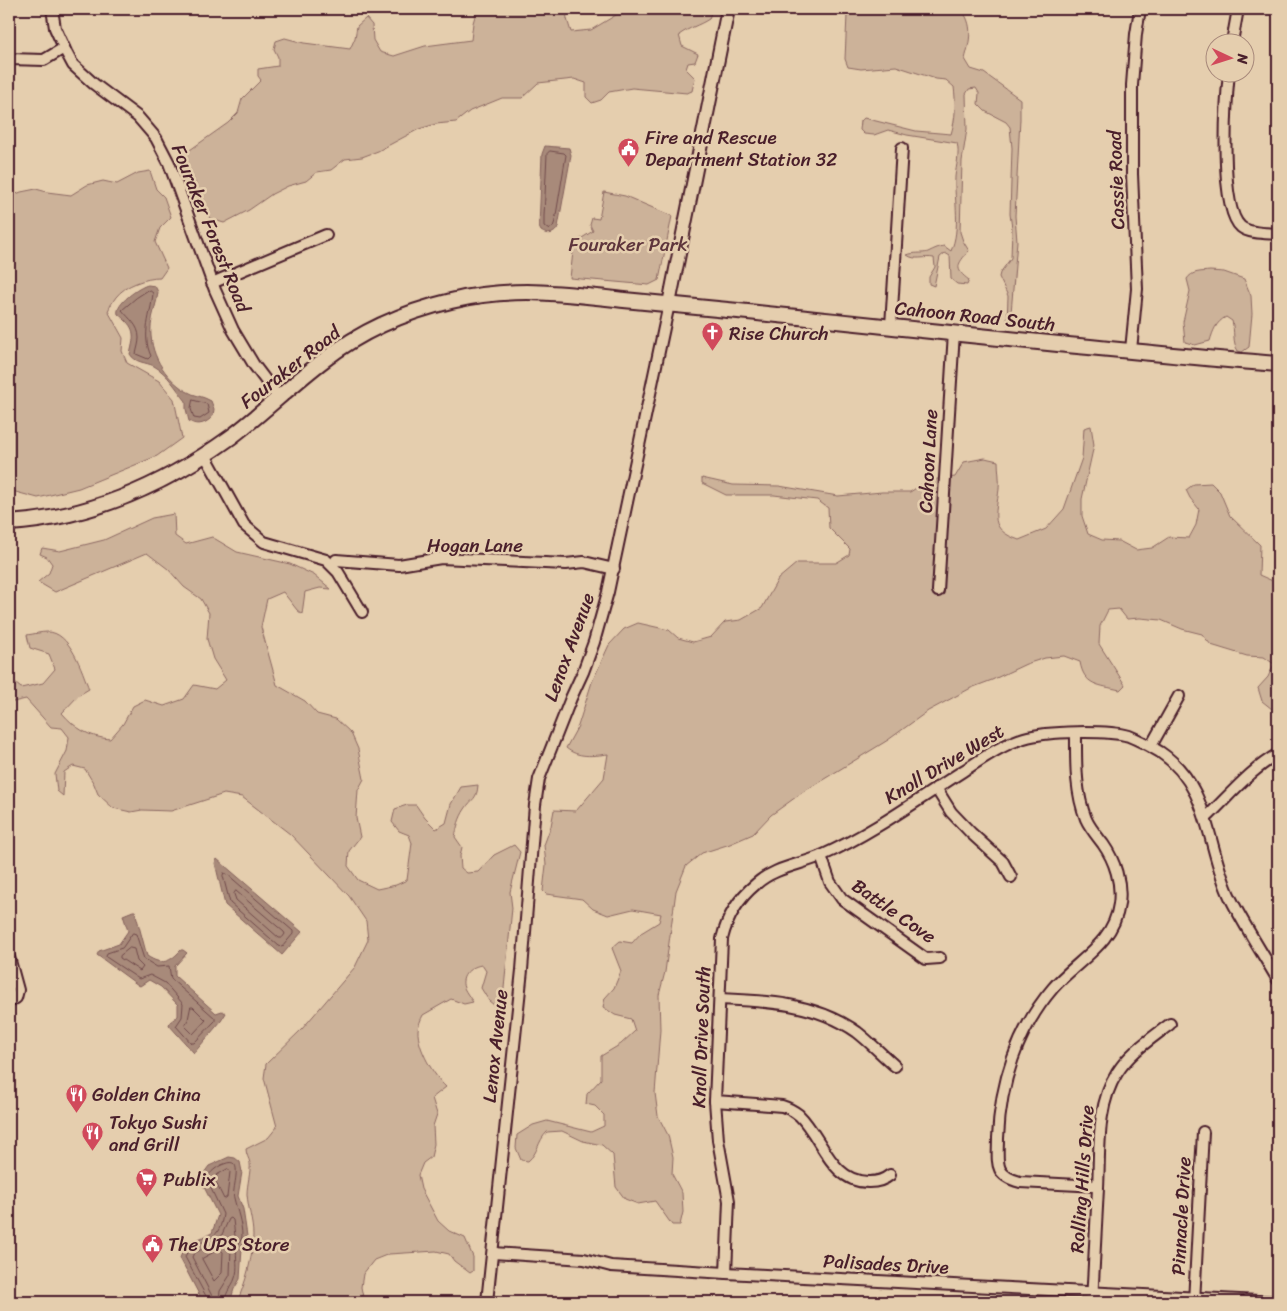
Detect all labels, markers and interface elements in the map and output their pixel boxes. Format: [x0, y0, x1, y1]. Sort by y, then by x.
north arrow [1204, 32, 1254, 82]
text: N [1230, 52, 1255, 65]
place label: Fire and Rescue Department Station 32 [645, 121, 837, 176]
street label: Cassie Road [1098, 128, 1134, 230]
public building icon: Fire and Rescue Department Station 32 [617, 136, 641, 167]
street label: Fouraker Forest Road [162, 139, 261, 319]
park label: Fouraker Park [568, 228, 688, 261]
street label: Cahoon Road South [893, 291, 1057, 341]
street label: Fouraker Road [232, 316, 349, 417]
place label: Rise Church [729, 317, 828, 350]
church icon: Rise Church [701, 321, 725, 352]
street label: Cahoon Lane [909, 408, 947, 514]
street label: Hogan Lane [427, 529, 523, 562]
street label: Lenox Avenue [534, 588, 604, 706]
street label: Knoll Drive West [877, 715, 1011, 813]
street label: Battle Cove [845, 870, 943, 953]
street label: Knoll Drive South [682, 965, 720, 1109]
street label: Lenox Avenue [473, 987, 517, 1104]
place label: Golden China [92, 1078, 201, 1111]
restaurant icon: Golden China [64, 1082, 88, 1113]
street label: Rolling Hills Drive [1060, 1104, 1104, 1254]
place label: Tokyo Sushi and Grill [109, 1106, 208, 1161]
restaurant icon: Tokyo Sushi and Grill [81, 1121, 105, 1152]
street label: Pinnacle Drive [1161, 1156, 1201, 1276]
place label: Publix [163, 1163, 216, 1196]
supermarket icon: Publix [135, 1167, 159, 1198]
place label: The UPS Store [168, 1228, 290, 1261]
public building icon: The UPS Store [140, 1232, 164, 1263]
street label: Palisades Drive [822, 1244, 950, 1284]

